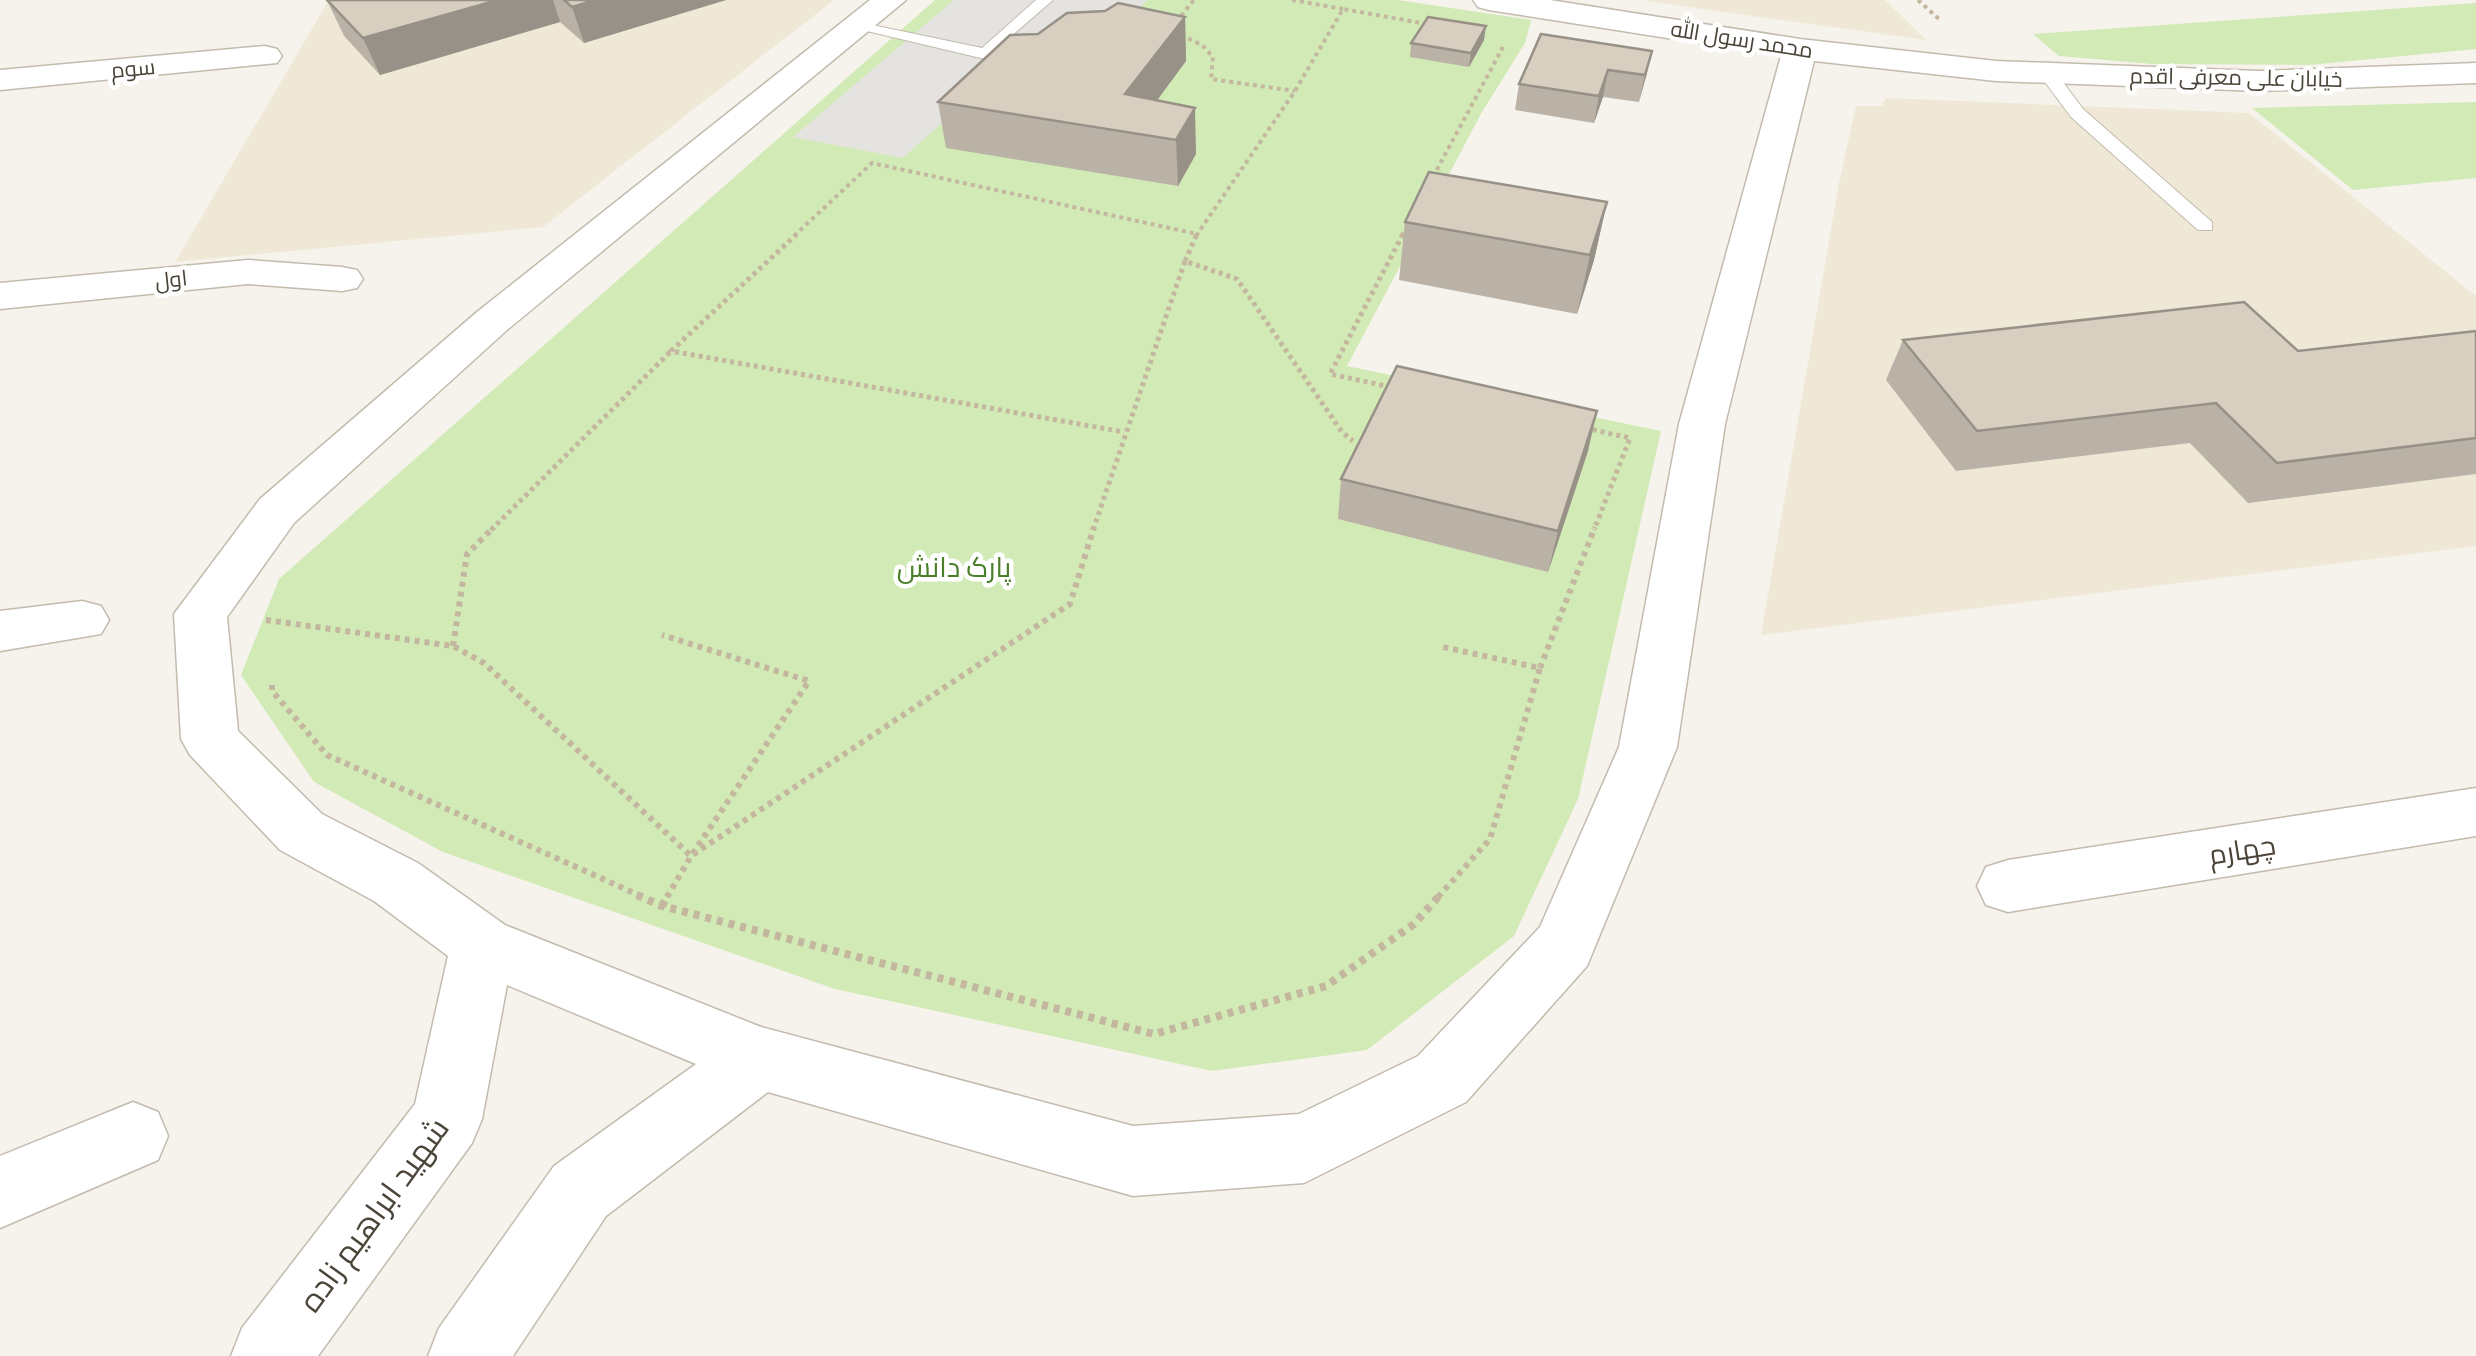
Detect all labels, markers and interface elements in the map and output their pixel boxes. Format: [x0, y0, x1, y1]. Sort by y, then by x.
street label: محمد رسول الله [1669, 14, 1815, 64]
street label: سوم [110, 52, 157, 86]
street label: خیابان علی معرفی اقدم [2129, 61, 2343, 95]
street label: اول [153, 263, 189, 295]
park label: پارک دانش [897, 548, 1012, 586]
street label: چهارم [2206, 825, 2278, 875]
street label: شهيد ابراهيم زاده [288, 1109, 459, 1321]

